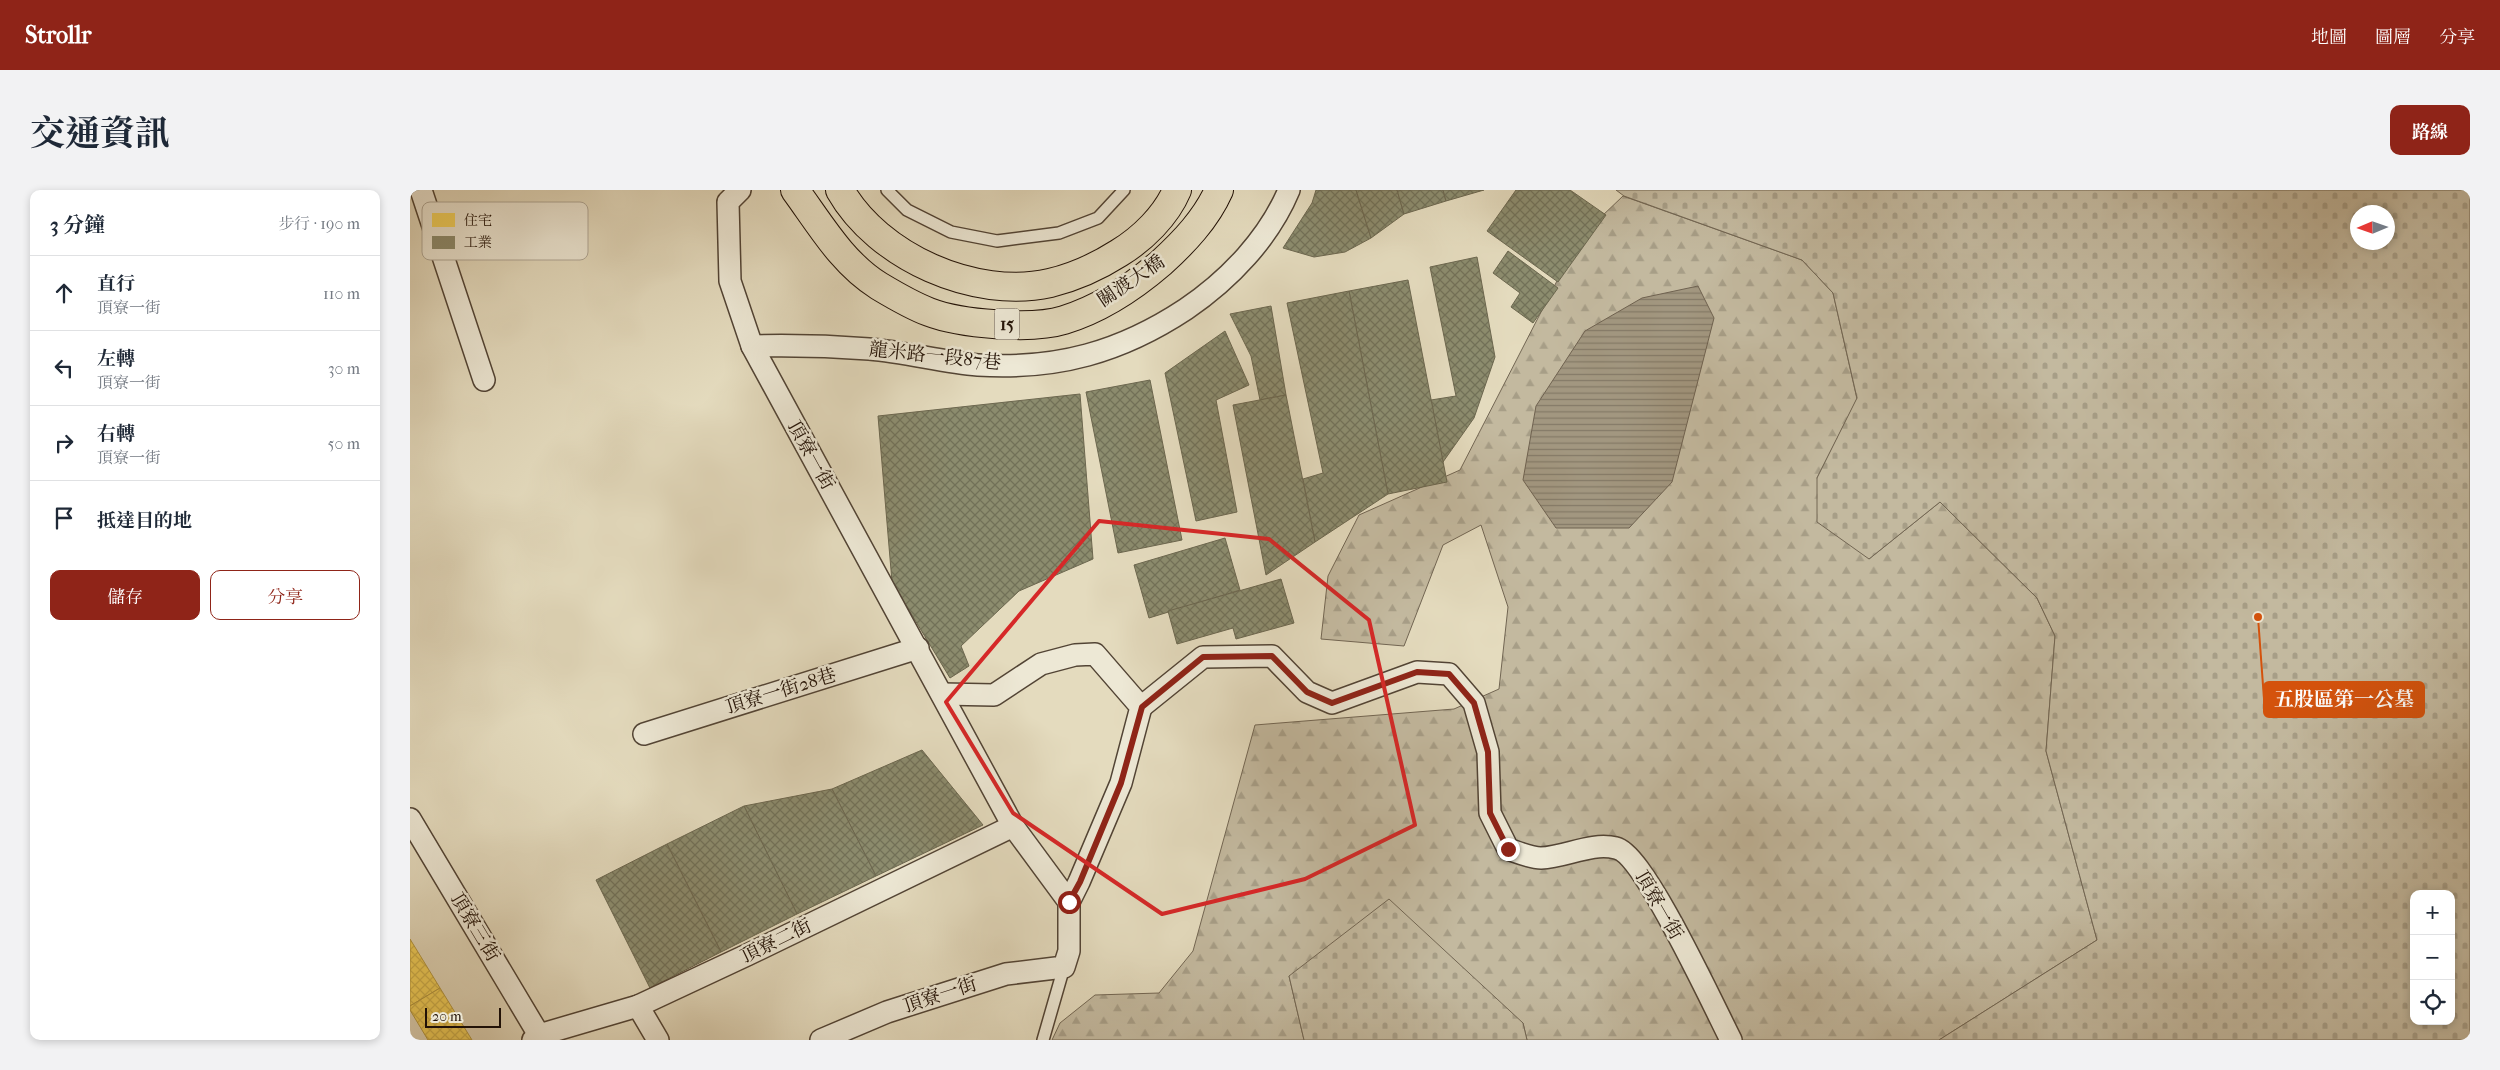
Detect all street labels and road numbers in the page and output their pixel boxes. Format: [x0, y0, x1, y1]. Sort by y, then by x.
street label: 關渡大橋 [1093, 251, 1169, 311]
road number: 15 [994, 308, 1020, 340]
street label: 龍米路一段87巷 [868, 338, 1002, 374]
street label: 頂寮一街 [783, 416, 839, 494]
street label: 頂寮一街28巷 [723, 664, 839, 718]
street label: 頂寮一街 [1630, 867, 1688, 943]
street label: 頂寮三街 [446, 889, 504, 965]
street label: 頂寮二街 [737, 914, 815, 968]
street label: 頂寮一街 [900, 973, 980, 1017]

